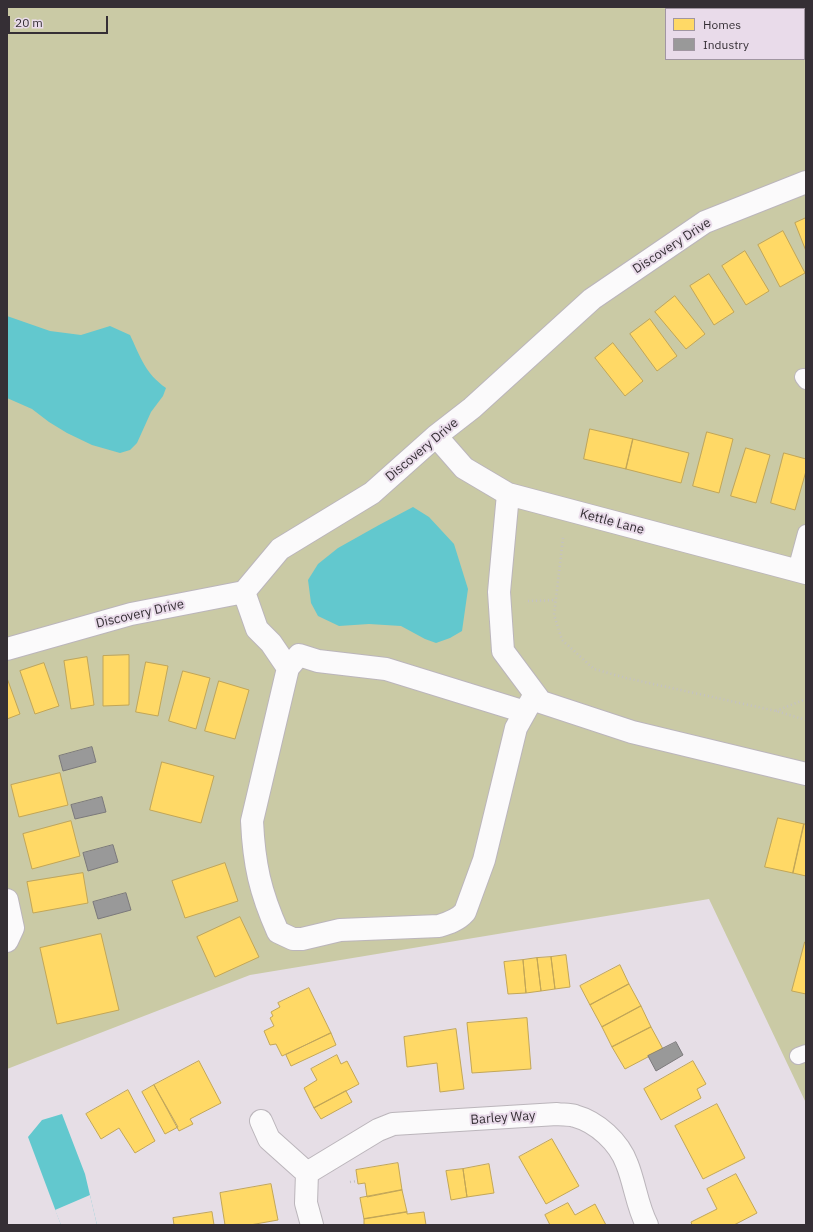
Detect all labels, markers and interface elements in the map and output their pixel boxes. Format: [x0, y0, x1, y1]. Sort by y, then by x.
scale bar [10, 8, 110, 34]
legend [665, 8, 805, 60]
text: 20 m [15, 15, 43, 30]
text: Homes [703, 17, 741, 32]
text: Industry [703, 37, 749, 52]
street label: Discovery Drive [630, 215, 714, 277]
street label: Discovery Drive [383, 415, 461, 485]
street label: Kettle Lane [578, 506, 646, 538]
street label: Discovery Drive [94, 596, 186, 632]
street label: Barley Way [470, 1108, 536, 1128]

